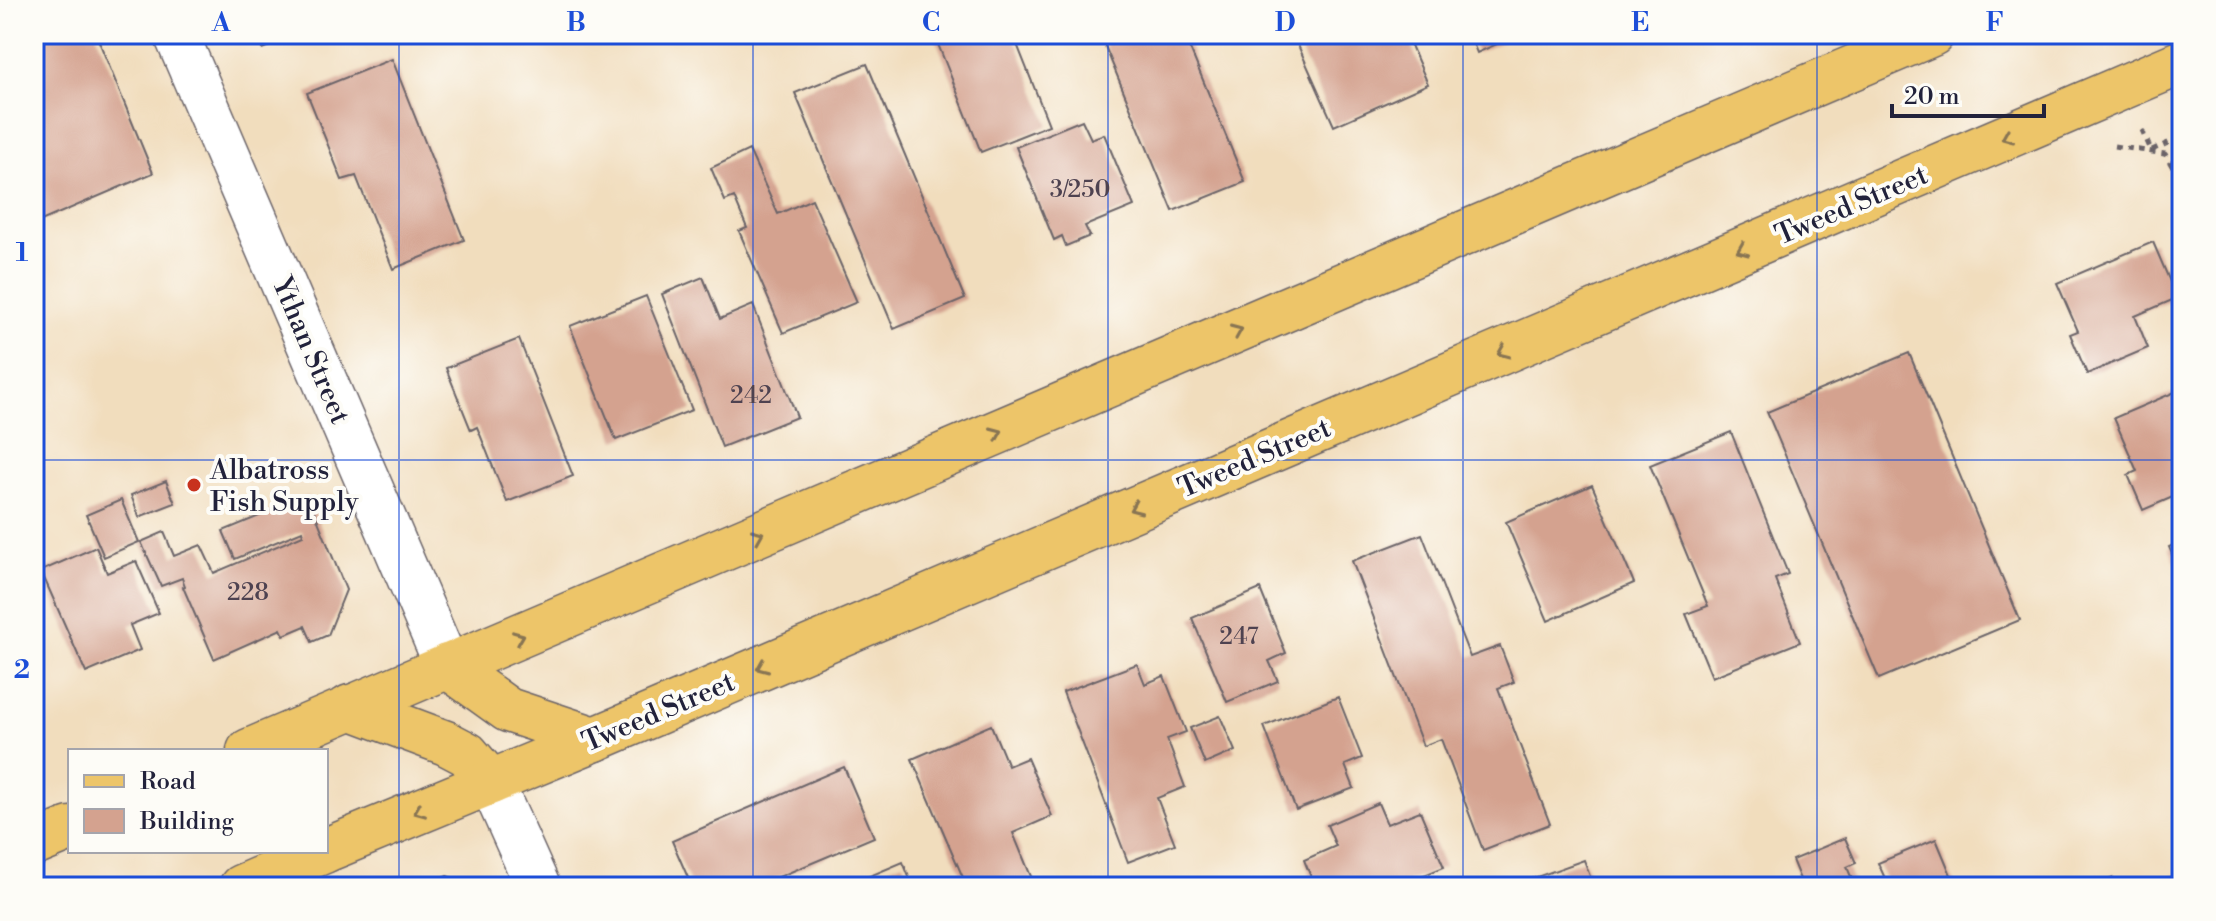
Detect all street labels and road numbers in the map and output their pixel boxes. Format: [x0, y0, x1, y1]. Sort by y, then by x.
street label: Tweed Street [1770, 158, 1933, 253]
street label: Ythan Street [263, 270, 357, 429]
street label: Tweed Street [1173, 411, 1336, 506]
street label: Tweed Street [577, 665, 740, 760]

